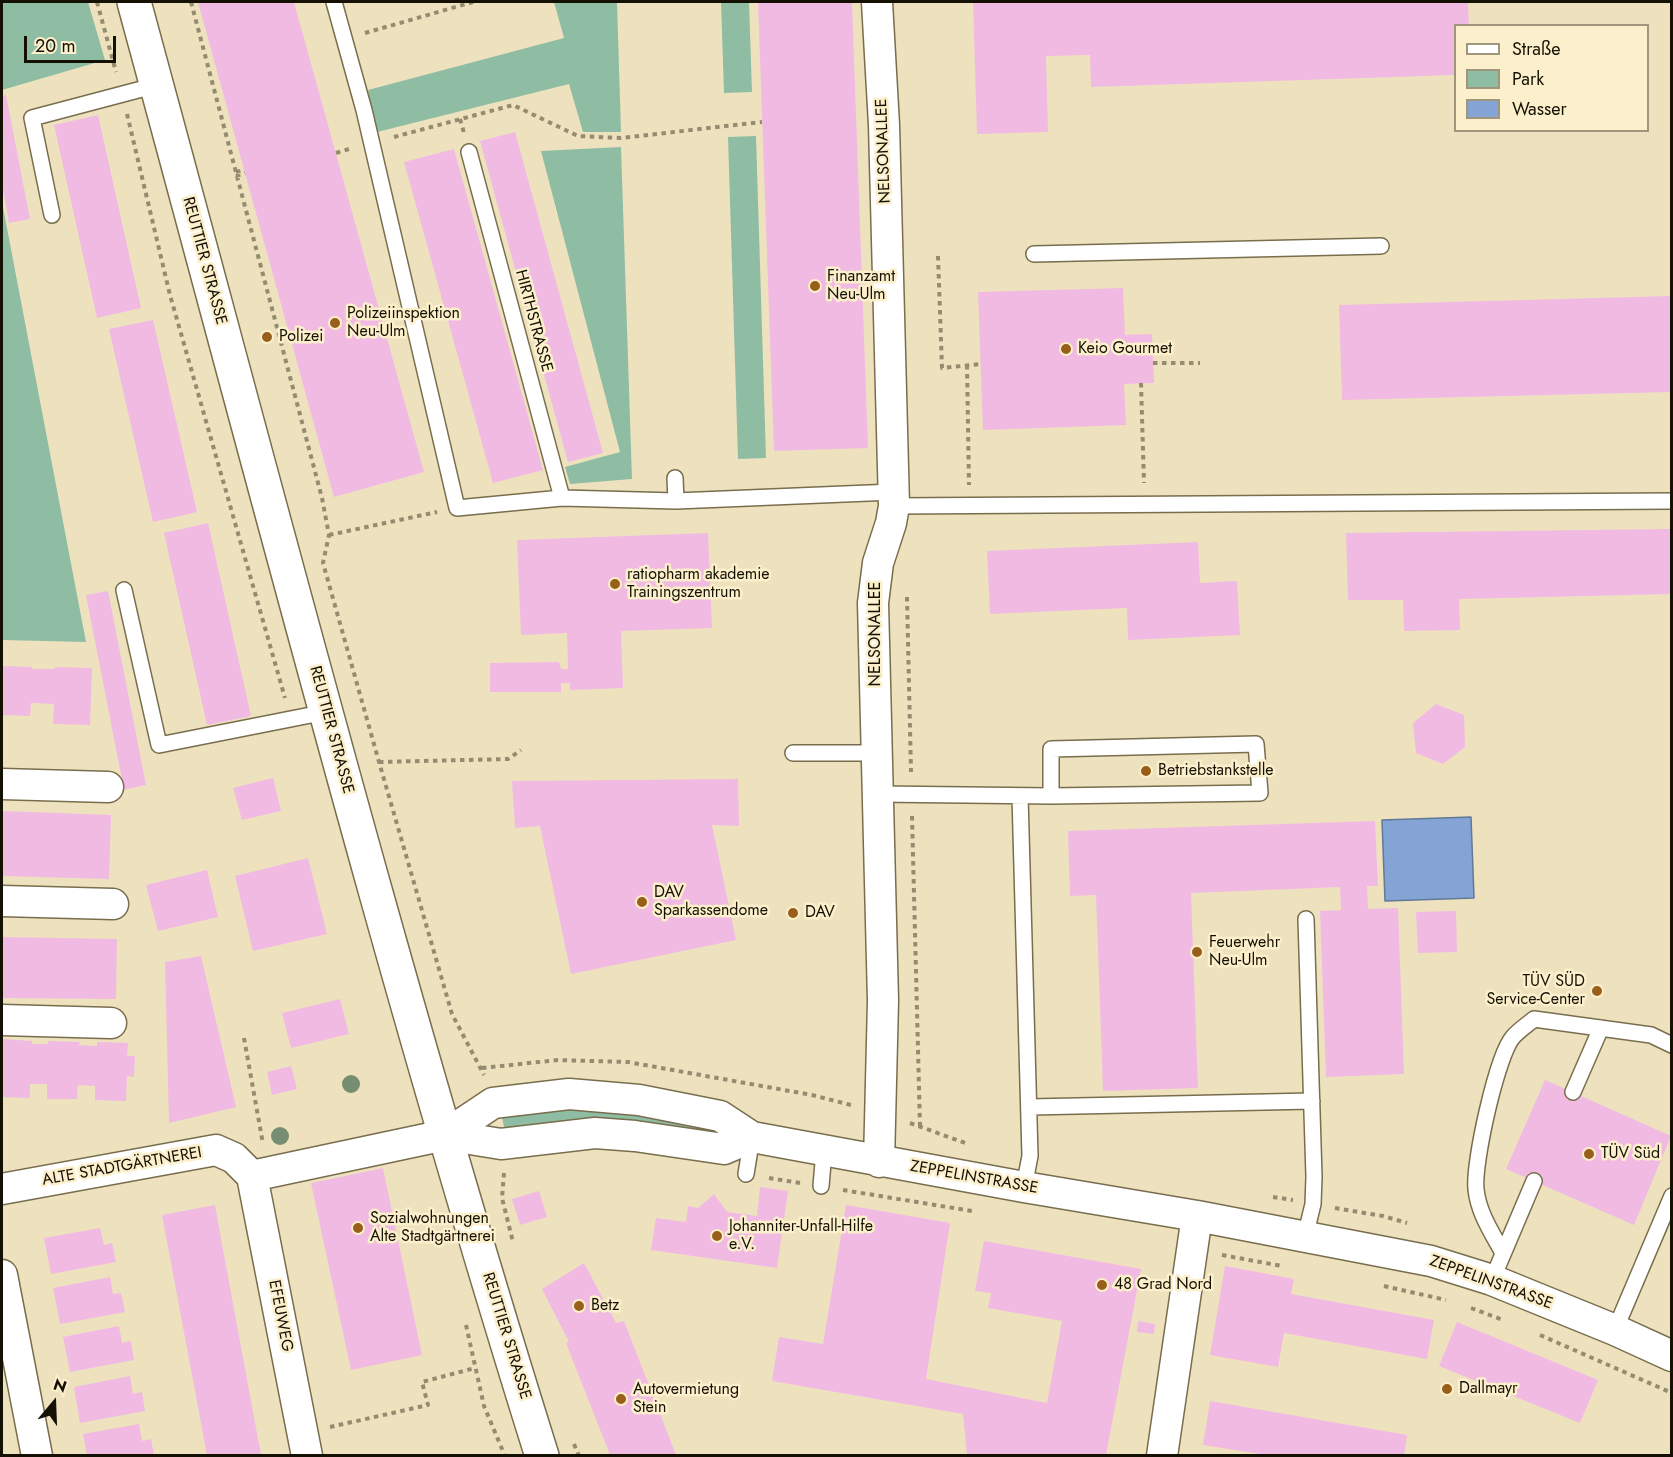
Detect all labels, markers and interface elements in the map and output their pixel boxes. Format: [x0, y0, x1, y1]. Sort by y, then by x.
scale bar [27, 24, 118, 62]
legend [1454, 24, 1649, 132]
text: 20 m [35, 33, 75, 59]
text: Straße [1512, 36, 1560, 62]
text: Park [1512, 66, 1544, 92]
text: Wasser [1512, 96, 1567, 122]
street label: NELSONALLEE [873, 98, 895, 204]
street label: REUTTIER STRASSE [178, 195, 230, 327]
place label: Finanzamt Neu-Ulm [827, 267, 895, 305]
street label: HIRTHSTRASSE [510, 268, 556, 374]
marker: Finanzamt Neu-Ulm [808, 279, 822, 293]
place label: Polizeiinspektion Neu-Ulm [347, 304, 460, 342]
marker: Polizeiinspektion Neu-Ulm [328, 316, 342, 330]
place label: Polizei [279, 327, 323, 347]
marker: Polizei [260, 330, 274, 344]
place label: Keio Gourmet [1078, 339, 1172, 359]
marker: Keio Gourmet [1059, 342, 1073, 356]
place label: ratiopharm akademie Trainingszentrum [627, 565, 770, 603]
marker: ratiopharm akademie Trainingszentrum [608, 577, 622, 591]
street label: NELSONALLEE [866, 582, 886, 686]
street label: REUTTIER STRASSE [305, 664, 357, 796]
place label: Betriebstankstelle [1158, 761, 1274, 781]
marker: Betriebstankstelle [1139, 764, 1153, 778]
place label: DAV Sparkassendome [654, 883, 768, 921]
marker: DAV Sparkassendome [635, 895, 649, 909]
place label: DAV [805, 903, 835, 923]
marker: DAV [786, 906, 800, 920]
place label: Feuerwehr Neu-Ulm [1209, 933, 1280, 971]
marker: Feuerwehr Neu-Ulm [1190, 945, 1204, 959]
place label: TÜV SÜD Service-Center [1486, 972, 1585, 1010]
marker: TÜV SÜD Service-Center [1590, 984, 1604, 998]
street label: ALTE STADTGÄRTNEREI [41, 1144, 203, 1190]
place label: TÜV Süd [1601, 1144, 1660, 1164]
marker: TÜV Süd [1582, 1147, 1596, 1161]
street label: ZEPPELINSTRASSE [909, 1157, 1039, 1199]
place label: Sozialwohnungen Alte Stadtgärtnerei [370, 1209, 495, 1247]
place label: Johanniter-Unfall-Hilfe e.V. [729, 1217, 873, 1255]
marker: Sozialwohnungen Alte Stadtgärtnerei [351, 1221, 365, 1235]
marker: Johanniter-Unfall-Hilfe e.V. [710, 1229, 724, 1243]
street label: ZEPPELINSTRASSE [1427, 1252, 1555, 1314]
street label: REUTTIER STRASSE [478, 1270, 534, 1402]
place label: 48 Grad Nord [1114, 1275, 1212, 1295]
marker: 48 Grad Nord [1095, 1278, 1109, 1292]
street label: EFEUWEG [264, 1279, 296, 1353]
place label: Betz [591, 1296, 619, 1316]
marker: Betz [572, 1299, 586, 1313]
north arrow [24, 1373, 84, 1433]
text: N [50, 1373, 70, 1398]
place label: Dallmayr [1459, 1379, 1518, 1399]
place label: Autovermietung Stein [633, 1380, 739, 1418]
marker: Dallmayr [1440, 1382, 1454, 1396]
marker: Autovermietung Stein [614, 1392, 628, 1406]

